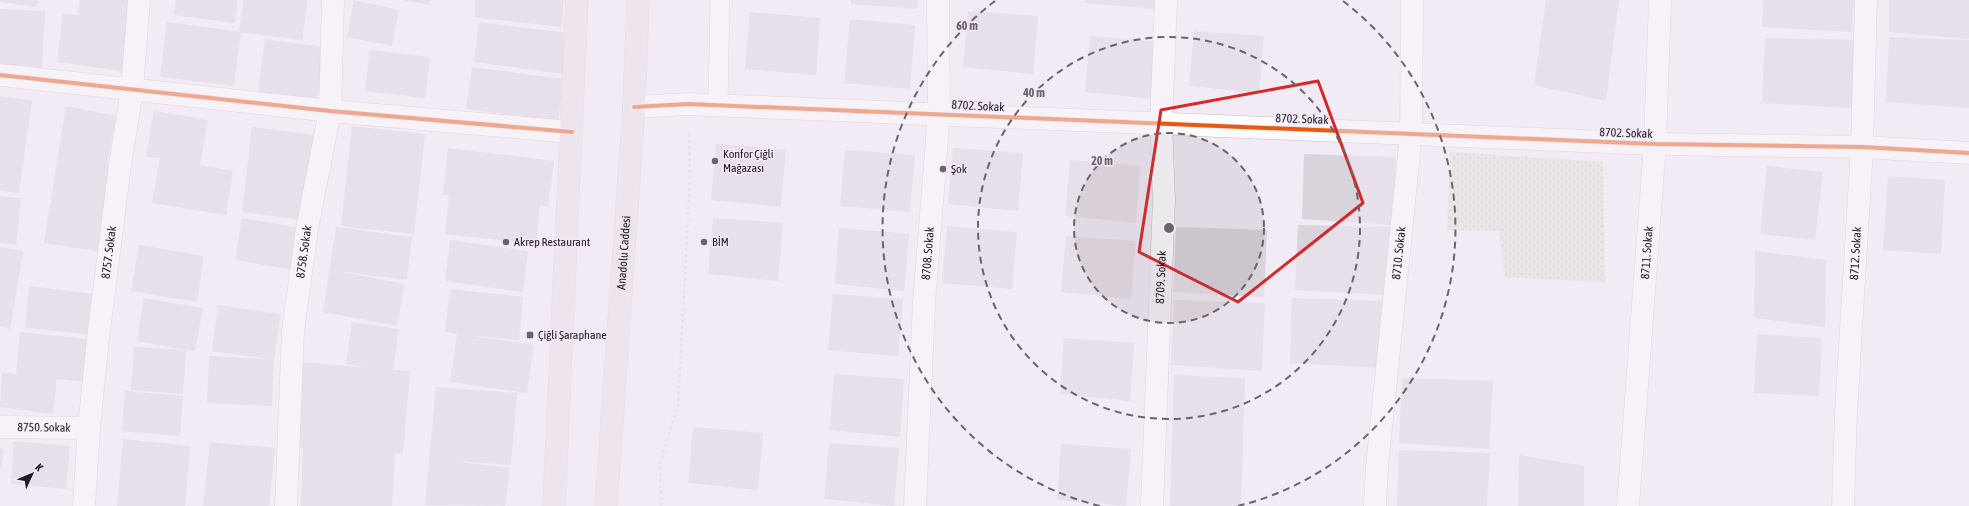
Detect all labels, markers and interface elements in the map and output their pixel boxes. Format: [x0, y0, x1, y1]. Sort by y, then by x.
text: 60 m [956, 19, 978, 33]
text: 40 m [1022, 86, 1045, 100]
street label: 8702. Sokak [951, 98, 1006, 114]
street label: 8702. Sokak [1275, 111, 1330, 127]
street label: 8702. Sokak [1599, 125, 1654, 141]
place label: Konfor Çiğli Mağazası [723, 147, 774, 175]
text: 20 m [1091, 154, 1113, 168]
marker: Konfor Çiğli Mağazası [710, 156, 720, 166]
place label: Şok [951, 162, 968, 176]
marker: Şok [938, 164, 948, 174]
street label: Anadolu Caddesi [614, 215, 633, 290]
centre of rings [1162, 221, 1176, 235]
street label: 8757. Sokak [99, 224, 119, 280]
street label: 8758. Sokak [293, 224, 315, 279]
street label: 8710. Sokak [1389, 225, 1409, 280]
street label: 8711. Sokak [1638, 225, 1656, 280]
street label: 8708. Sokak [919, 226, 937, 280]
street label: 8712. Sokak [1847, 226, 1864, 280]
place label: Akrep Restaurant [514, 235, 591, 249]
place label: BİM [712, 235, 729, 249]
marker: Akrep Restaurant [501, 237, 511, 247]
marker: BİM [699, 237, 709, 247]
street label: 8709. Sokak [1153, 250, 1169, 304]
place label: Çiğli Şaraphane [538, 328, 607, 342]
marker: Çiğli Şaraphane [525, 330, 535, 340]
street label: 8750. Sokak [17, 420, 71, 435]
north arrow [12, 454, 52, 494]
text: K [33, 461, 46, 474]

